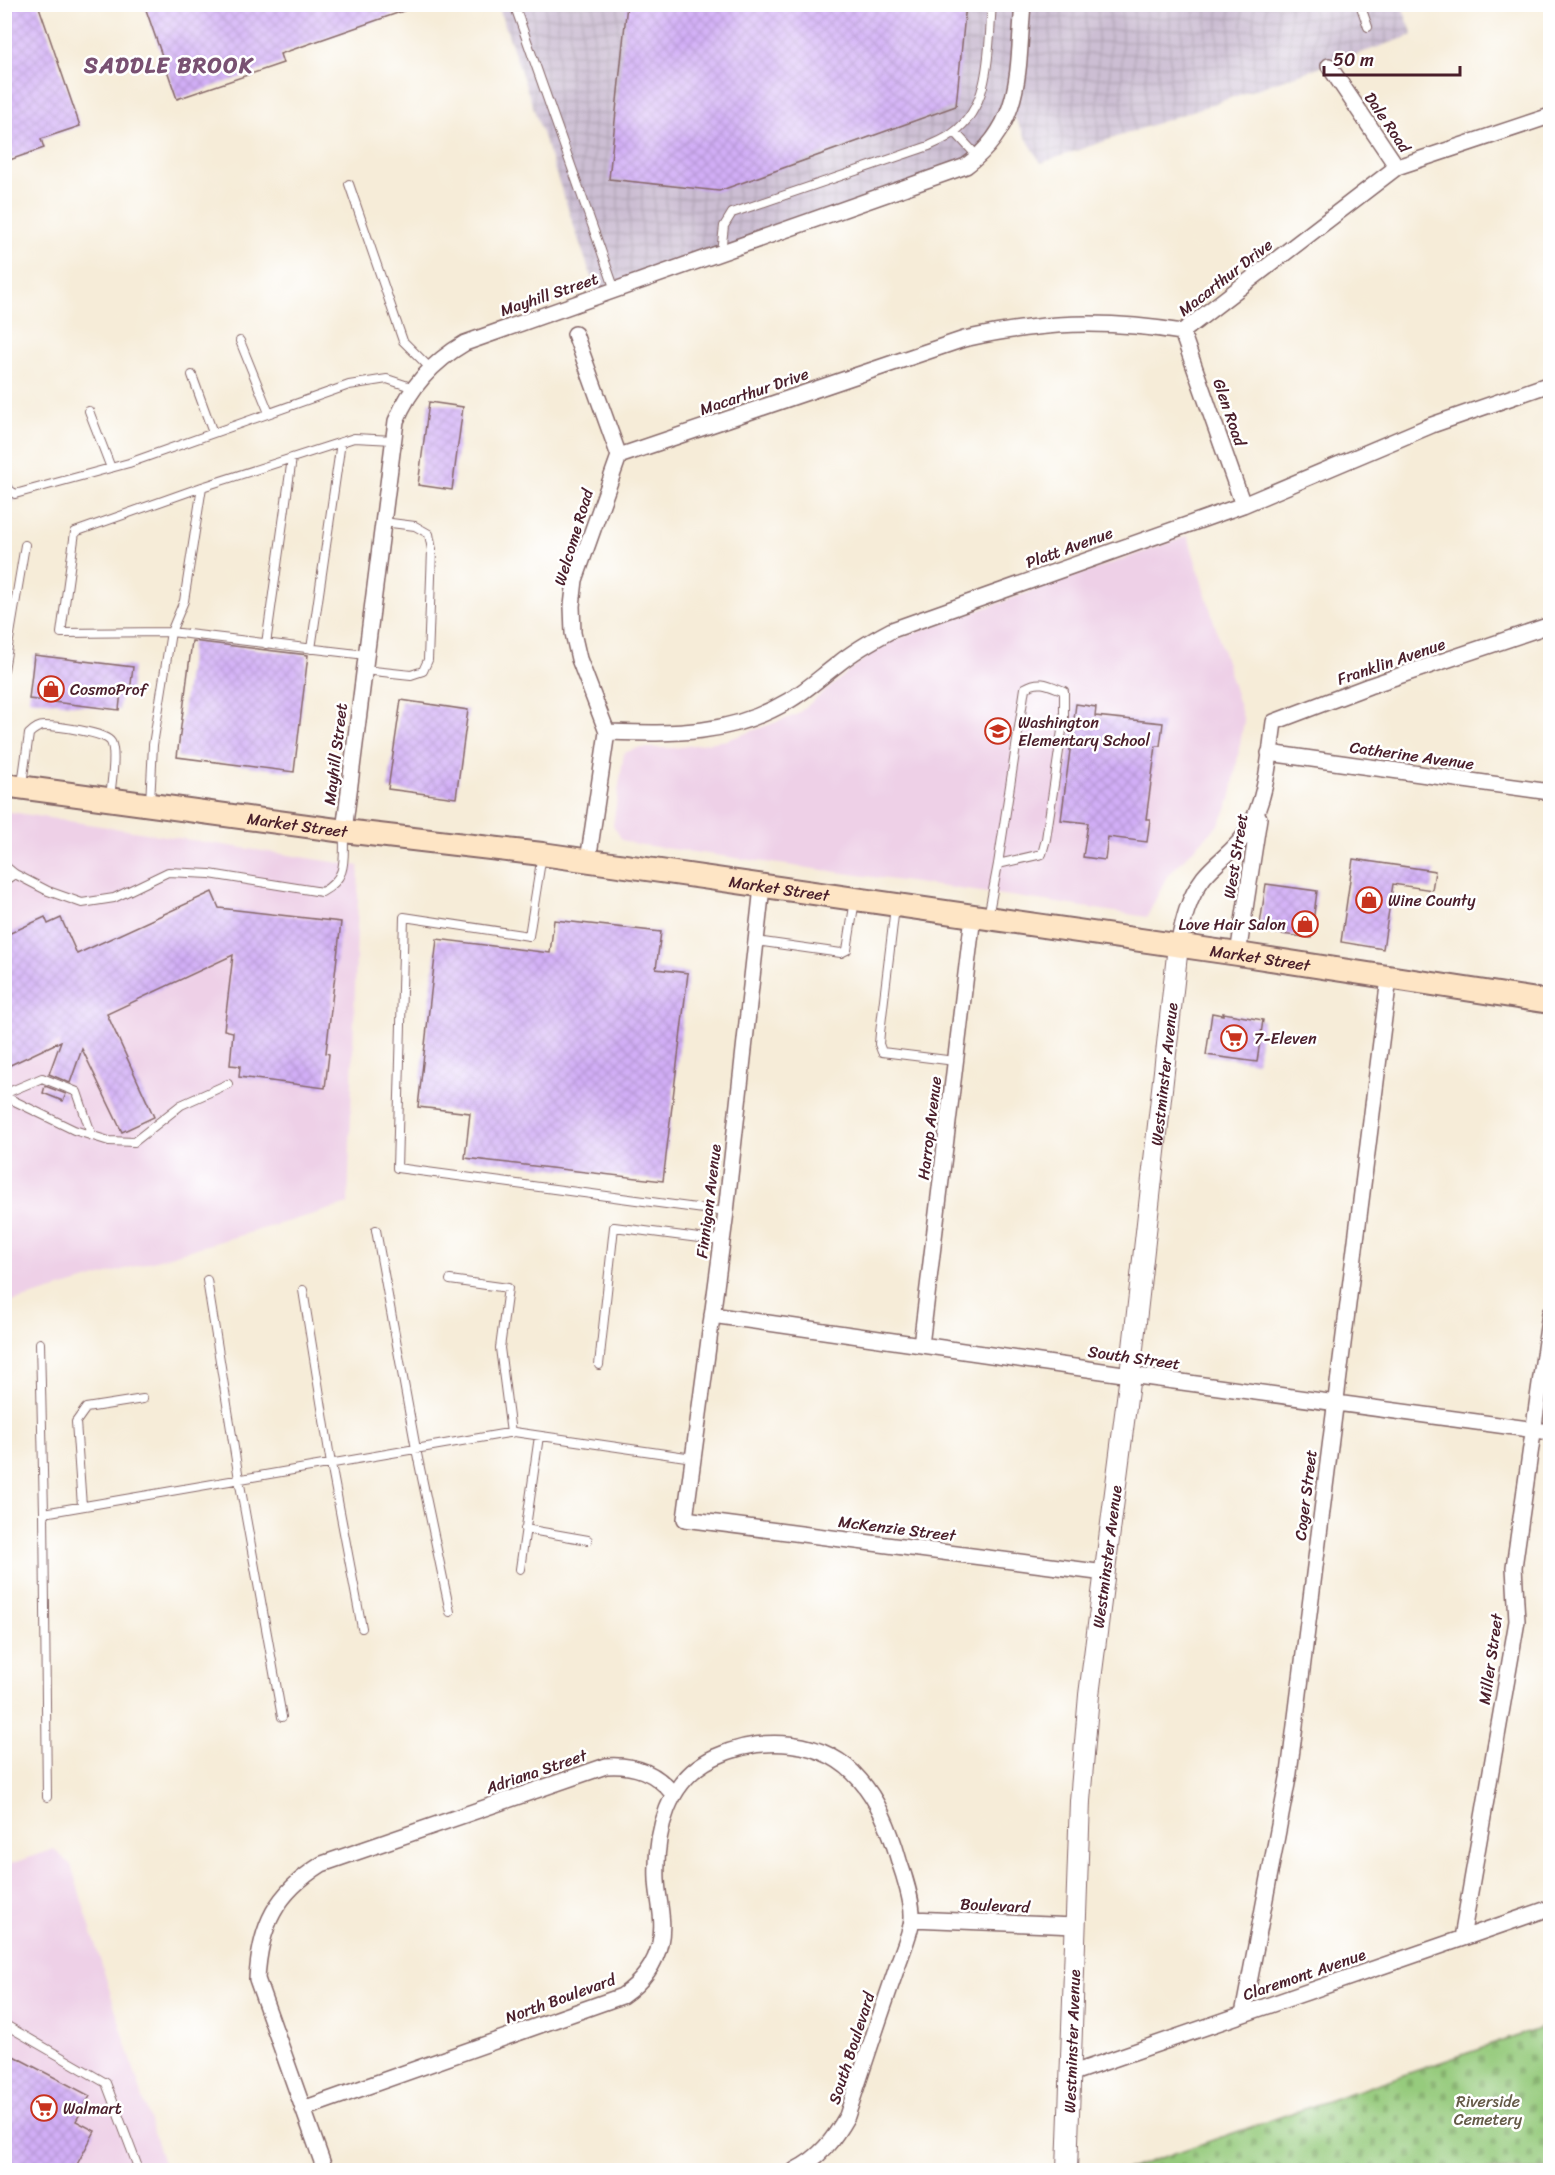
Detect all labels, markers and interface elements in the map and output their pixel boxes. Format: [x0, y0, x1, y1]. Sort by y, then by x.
scale bar [1324, 39, 1460, 77]
text: 50 m [1333, 44, 1374, 76]
district label: SADDLE BROOK [83, 46, 254, 85]
street label: Dale Road [1356, 86, 1420, 160]
street label: Macarthur Drive [1171, 231, 1279, 324]
street label: Mayhill Street [496, 264, 602, 325]
street label: Macarthur Drive [696, 359, 813, 424]
street label: Glen Road [1204, 374, 1255, 451]
street label: Welcome Road [545, 484, 602, 589]
street label: Platt Avenue [1021, 518, 1117, 577]
street label: Franklin Avenue [1333, 629, 1449, 694]
shop icon: CosmoProf [36, 674, 66, 704]
place label: CosmoProf [70, 675, 149, 704]
street label: Mayhill Street [315, 701, 356, 807]
place label: Washington Elementary School [1018, 708, 1150, 755]
school or university icon: Washington Elementary School [983, 716, 1013, 746]
street label: Catherine Avenue [1348, 732, 1476, 779]
street label: Market Street [245, 804, 350, 846]
street label: West Street [1214, 812, 1257, 901]
street label: Market Street [727, 867, 832, 910]
shop icon: Wine County [1354, 885, 1384, 915]
place label: Wine County [1388, 886, 1476, 915]
shop icon: Love Hair Salon [1290, 909, 1320, 939]
place label: Love Hair Salon [1178, 910, 1286, 939]
street label: Market Street [1208, 936, 1313, 980]
street label: Westminster Avenue [1142, 1001, 1187, 1147]
supermarket icon: 7-Eleven [1219, 1023, 1249, 1053]
place label: 7-Eleven [1254, 1024, 1317, 1053]
street label: Harrop Avenue [909, 1075, 950, 1182]
street label: Finnigan Avenue [687, 1142, 730, 1260]
street label: South Street [1086, 1337, 1182, 1378]
street label: Coger Street [1286, 1448, 1325, 1542]
street label: Westminster Avenue [1084, 1483, 1131, 1630]
street label: McKenzie Street [837, 1507, 958, 1550]
street label: Miller Street [1470, 1611, 1511, 1706]
street label: Adriana Street [481, 1740, 591, 1803]
street label: Boulevard [959, 1889, 1032, 1922]
street label: Claremont Avenue [1239, 1940, 1370, 2009]
street label: North Boulevard [501, 1965, 621, 2032]
street label: Westminster Avenue [1055, 1968, 1089, 2113]
street label: South Boulevard [820, 1987, 884, 2108]
park label: Riverside Cemetery [1454, 2087, 1523, 2134]
supermarket icon: Walmart [29, 2093, 59, 2123]
place label: Walmart [63, 2094, 122, 2123]

